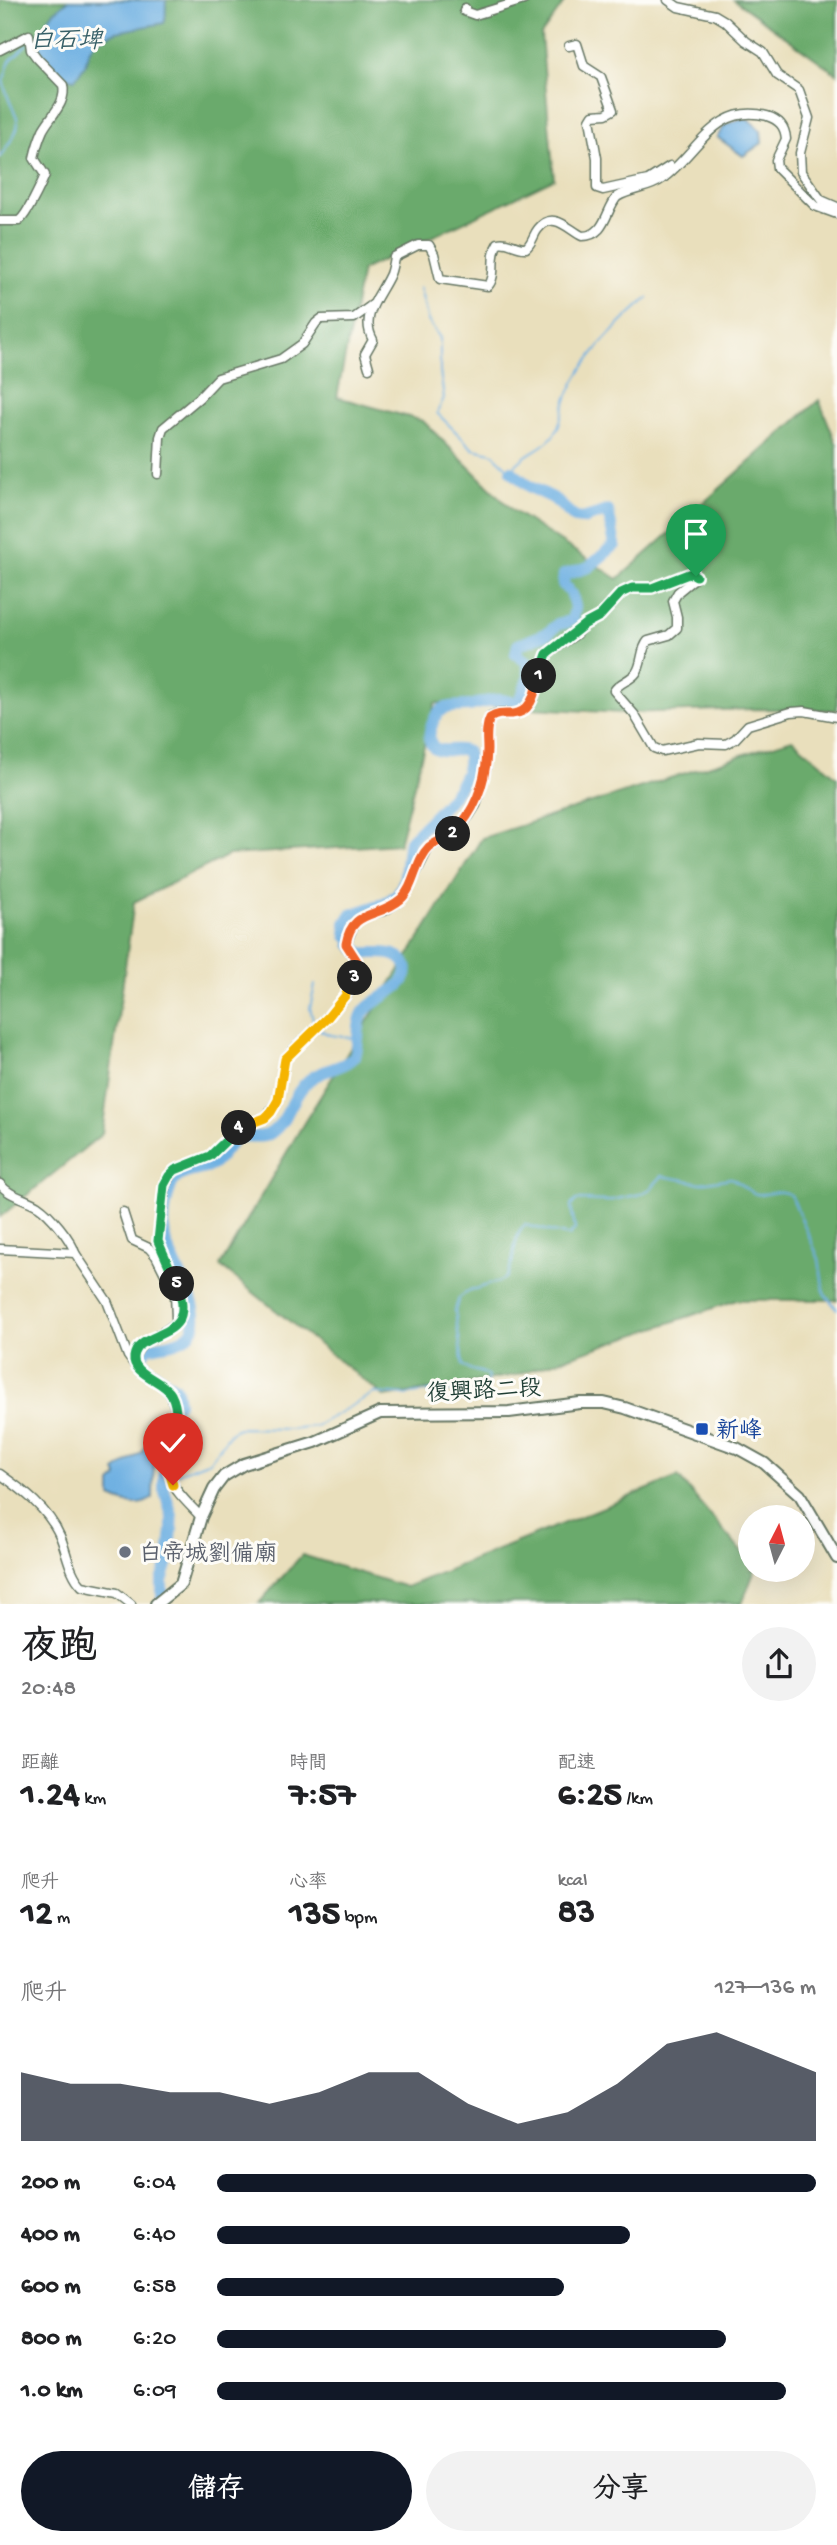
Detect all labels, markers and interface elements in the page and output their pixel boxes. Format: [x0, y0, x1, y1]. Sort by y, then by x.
water label: 白石埤 [30, 27, 104, 57]
pin [666, 504, 726, 576]
icon: arrive [677, 515, 715, 553]
pin: 1 [522, 658, 556, 694]
text: 1 [535, 664, 542, 687]
pin: 2 [435, 816, 470, 852]
text: 2 [448, 822, 457, 845]
pin: 3 [338, 960, 372, 996]
text: 3 [350, 966, 359, 989]
pin: 4 [222, 1110, 256, 1146]
text: 4 [234, 1116, 243, 1139]
pin: 5 [160, 1266, 194, 1302]
text: 5 [172, 1272, 182, 1295]
street label: 復興路二段 [426, 1375, 542, 1409]
pin [143, 1413, 203, 1485]
place label: 新峰 [716, 1418, 762, 1446]
marker: 新峰 [694, 1421, 710, 1437]
icon: check [154, 1424, 192, 1462]
north arrow [738, 1505, 816, 1582]
map controls [738, 1505, 815, 1582]
place label: 白帝城劉備廟 [139, 1540, 277, 1569]
marker: 白帝城劉備廟 [117, 1544, 133, 1560]
button: share [742, 1627, 816, 1701]
text: 夜跑 [21, 1628, 97, 1672]
text: 20:48 [21, 1676, 76, 1703]
text: 距離 [21, 1753, 59, 1776]
text: 時間 [289, 1753, 327, 1776]
text: 配速 [558, 1753, 596, 1776]
text: 1.24 [21, 1776, 80, 1817]
text: 7:57 [289, 1776, 355, 1817]
text: 6:25 [558, 1776, 622, 1817]
text: km [80, 1788, 106, 1811]
text: /km [622, 1788, 653, 1811]
text: kcal [558, 1870, 587, 1893]
text: 爬升 [21, 1872, 59, 1895]
text: 心率 [289, 1872, 327, 1895]
text: 83 [558, 1893, 595, 1934]
text: 12 [21, 1895, 52, 1936]
text: 135 [289, 1895, 340, 1936]
text: m [52, 1907, 70, 1930]
text: bpm [340, 1907, 377, 1930]
text: 127–136 m [715, 1975, 816, 2002]
text: 爬升 [21, 1981, 67, 2008]
text: 200 m [21, 2170, 80, 2197]
text: 6:04 [133, 2170, 176, 2197]
text: 400 m [21, 2222, 80, 2249]
text: 6:40 [133, 2222, 176, 2249]
text: 600 m [21, 2274, 81, 2301]
text: 6:58 [133, 2274, 177, 2301]
text: 800 m [21, 2326, 82, 2353]
text: 6:20 [133, 2326, 176, 2353]
text: 1.0 km [21, 2378, 83, 2405]
text: 6:09 [133, 2378, 176, 2405]
button: 儲存 [21, 2451, 412, 2531]
button: 分享 [426, 2451, 816, 2531]

